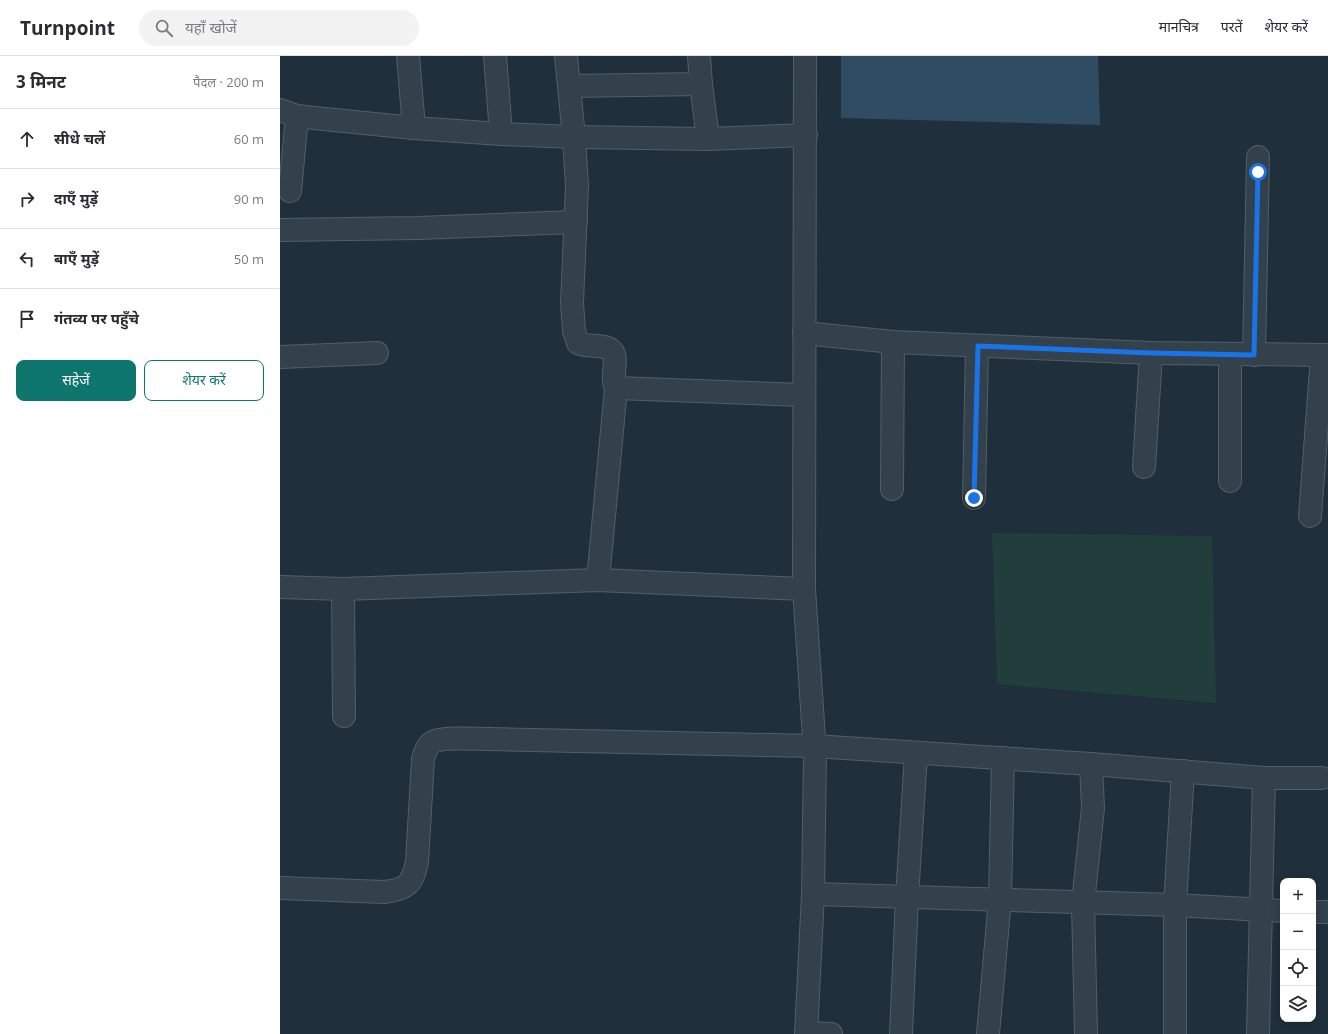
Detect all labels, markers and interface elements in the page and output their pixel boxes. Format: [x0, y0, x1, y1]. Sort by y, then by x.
search box [139, 10, 419, 46]
text: Turnpoint [20, 15, 115, 41]
icon: search [153, 17, 175, 39]
text: यहाँ खोजें [185, 17, 237, 37]
text: मानचित्र [1159, 17, 1199, 36]
text: परतें [1221, 17, 1243, 36]
text: शेयर करें [1265, 17, 1308, 36]
text: 3 मिनट [16, 70, 66, 93]
text: पैदल · 200 m [193, 73, 264, 91]
icon: ahead [16, 128, 38, 150]
text: सीधे चलें [54, 128, 105, 148]
text: 60 m [234, 130, 264, 148]
route start [1249, 163, 1267, 181]
icon: right [16, 188, 38, 210]
text: दाएँ मुड़ें [54, 188, 98, 208]
text: 90 m [234, 190, 264, 208]
icon: left [16, 248, 38, 270]
text: बाएँ मुड़ें [54, 248, 99, 268]
text: 50 m [234, 250, 264, 268]
icon: arrive [16, 308, 38, 330]
text: गंतव्य पर पहुँचे [54, 308, 139, 328]
button: सहेजें [16, 360, 136, 401]
button: शेयर करें [144, 360, 264, 401]
route end [965, 489, 983, 507]
map controls [1280, 878, 1316, 1022]
button: + [1280, 878, 1316, 914]
button: − [1280, 914, 1316, 950]
button: locate [1280, 950, 1316, 986]
button: layers [1280, 986, 1316, 1022]

